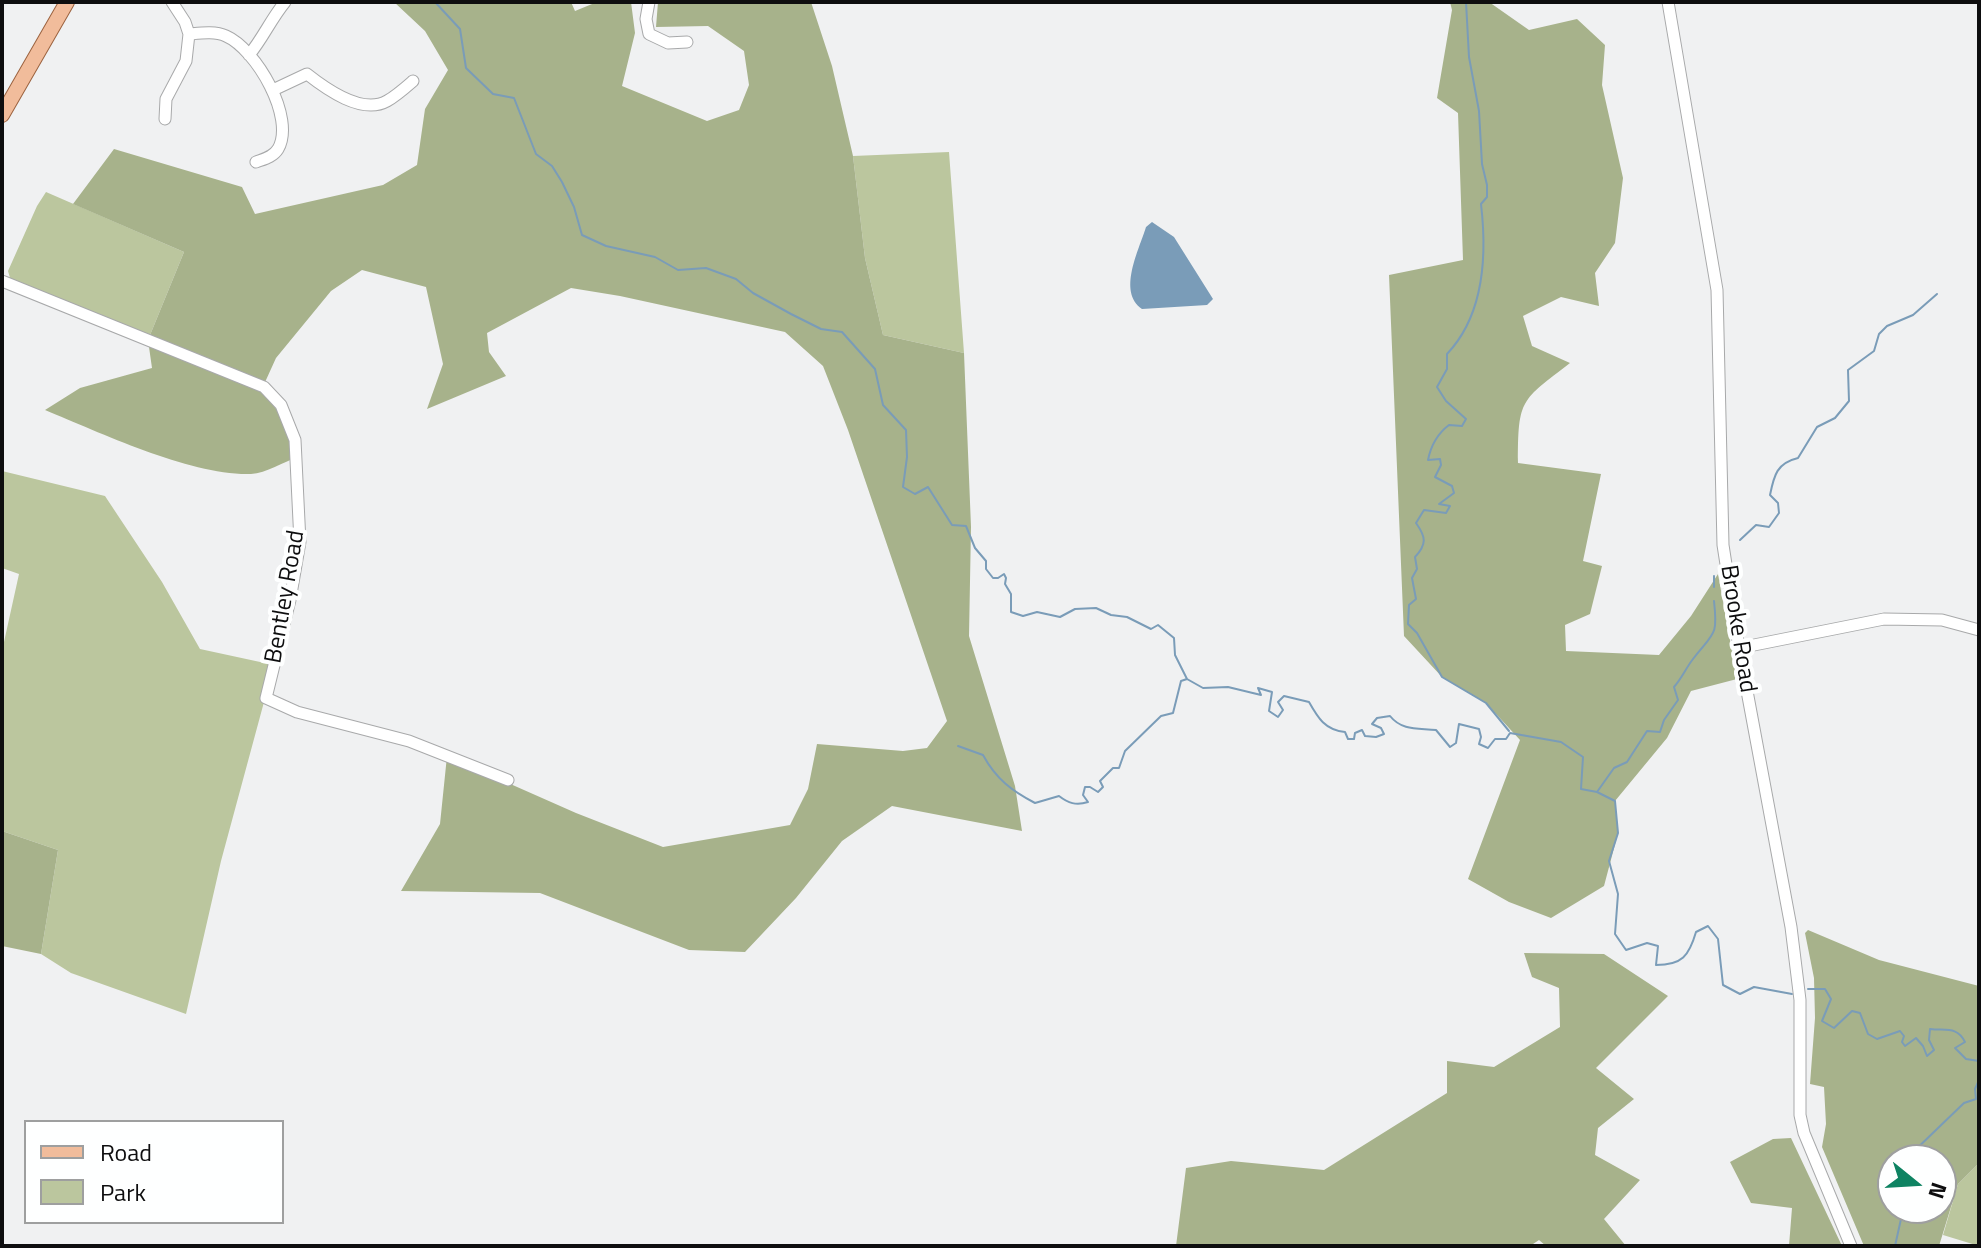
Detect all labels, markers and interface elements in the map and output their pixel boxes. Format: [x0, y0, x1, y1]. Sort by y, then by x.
street label: Bentley Road [260, 528, 312, 666]
street label: Brooke Road [1713, 563, 1761, 695]
legend [24, 1120, 284, 1224]
text: Road [100, 1134, 152, 1170]
north arrow [1877, 1144, 1957, 1224]
text: Park [100, 1174, 146, 1210]
text: N [1919, 1178, 1956, 1203]

